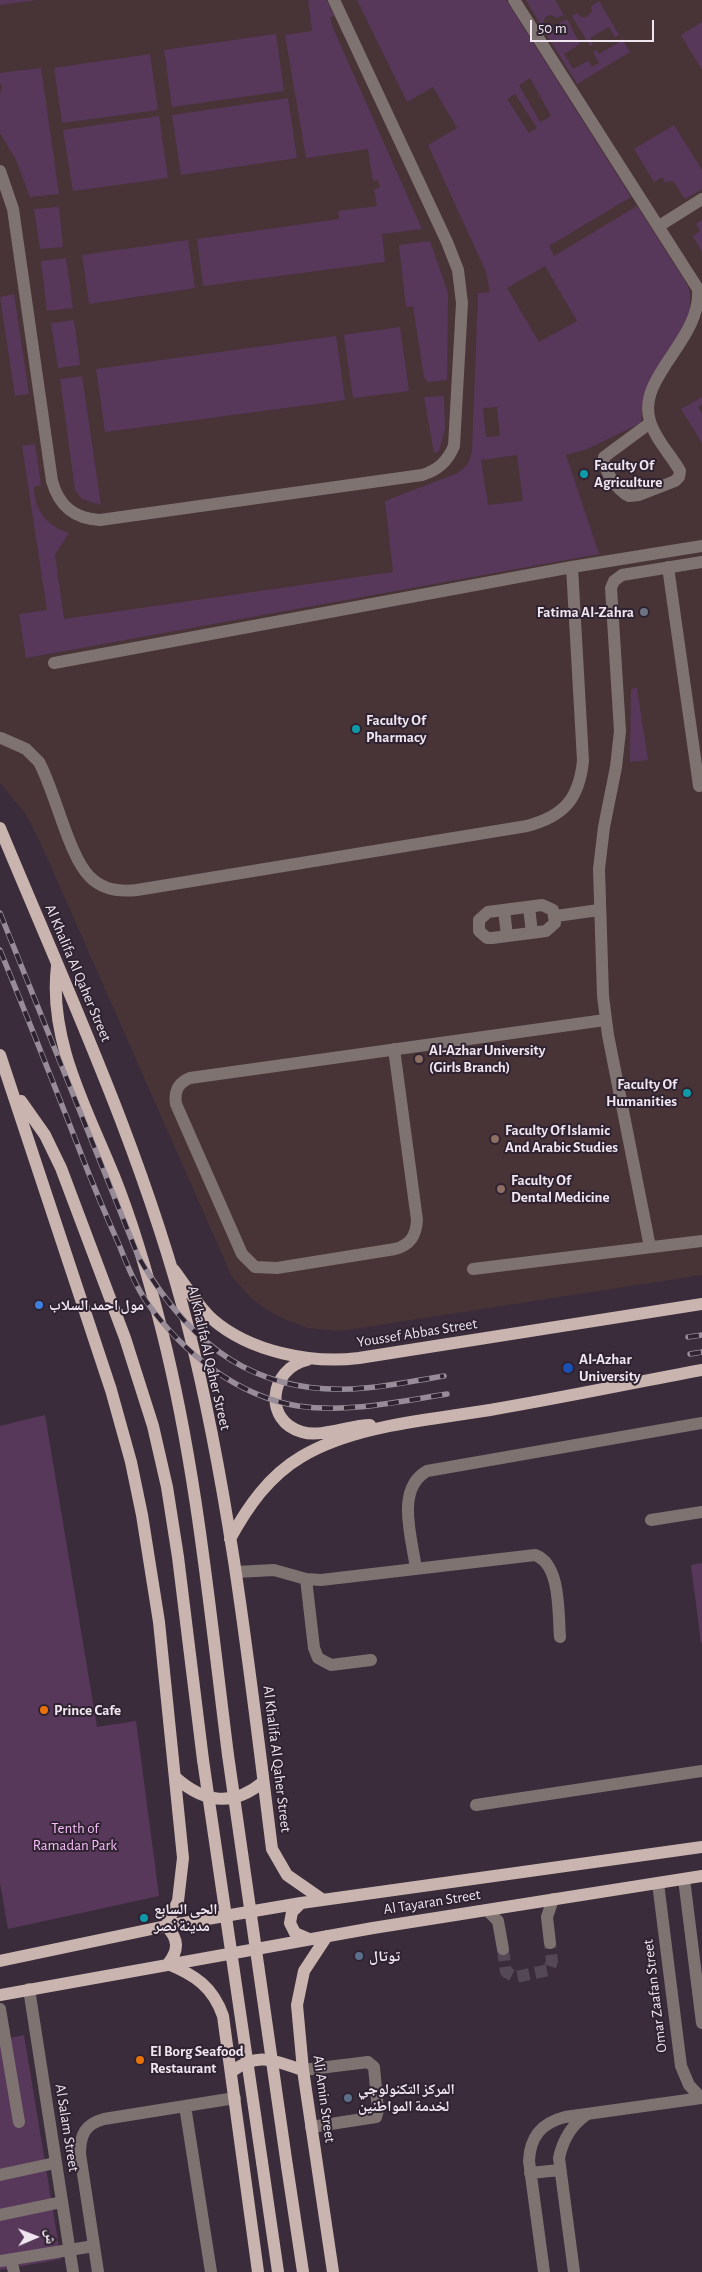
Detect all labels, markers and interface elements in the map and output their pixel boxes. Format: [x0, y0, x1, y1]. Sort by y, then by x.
scale bar [532, 10, 656, 42]
text: 50 m [538, 21, 567, 36]
place label: Faculty Of Agriculture [594, 456, 662, 491]
marker: Faculty Of Agriculture [578, 468, 590, 480]
place label: Fatima Al-Zahra [537, 603, 634, 621]
marker: Fatima Al-Zahra [638, 606, 650, 618]
place label: Faculty Of Pharmacy [366, 711, 426, 746]
marker: Faculty Of Pharmacy [350, 723, 362, 735]
street label: Al Khalifa Al Qaher Street [41, 902, 115, 1044]
place label: Al-Azhar University (Girls Branch) [429, 1041, 545, 1076]
marker: Al-Azhar University (Girls Branch) [413, 1053, 425, 1065]
place label: Faculty Of Humanities [606, 1075, 677, 1110]
marker: Faculty Of Humanities [681, 1087, 693, 1099]
place label: Faculty Of Islamic And Arabic Studies [505, 1121, 618, 1156]
marker: Faculty Of Islamic And Arabic Studies [489, 1133, 501, 1145]
place label: Faculty Of Dental Medicine [511, 1171, 610, 1206]
marker: Faculty Of Dental Medicine [495, 1183, 507, 1195]
street label: Al Khalifa Al Qaher Street [184, 1284, 234, 1432]
place label: مول احمد السلاب [49, 1296, 144, 1314]
marker: مول احمد السلاب [33, 1299, 45, 1311]
street label: Youssef Abbas Street [356, 1315, 478, 1351]
place label: Al-Azhar University [579, 1350, 640, 1385]
marker: Al-Azhar University [561, 1361, 575, 1375]
street label: Al Khalifa Al Qaher Street [259, 1685, 295, 1833]
place label: Prince Cafe [54, 1701, 121, 1719]
marker: Prince Cafe [38, 1704, 50, 1716]
park label: Tenth of Ramadan Park [33, 1819, 117, 1854]
street label: Al Tayaran Street [382, 1885, 482, 1919]
place label: الحى السابع مدينة نصر [154, 1900, 218, 1935]
marker: الحى السابع مدينة نصر [138, 1912, 150, 1924]
street label: Omar Zaafan Street [639, 1938, 671, 2054]
place label: توتال [369, 1947, 400, 1965]
marker: توتال [353, 1950, 365, 1962]
place label: El Borg Seafood Restaurant [150, 2042, 244, 2077]
marker: El Borg Seafood Restaurant [134, 2054, 146, 2066]
street label: Ali Amin Street [309, 2054, 339, 2144]
place label: المركز التكنولوجي لخدمة المواطنين [358, 2080, 455, 2115]
street label: Al Salam Street [51, 2083, 83, 2173]
marker: المركز التكنولوجي لخدمة المواطنين [342, 2092, 354, 2104]
north arrow [10, 2212, 60, 2262]
text: ش [43, 2229, 57, 2244]

